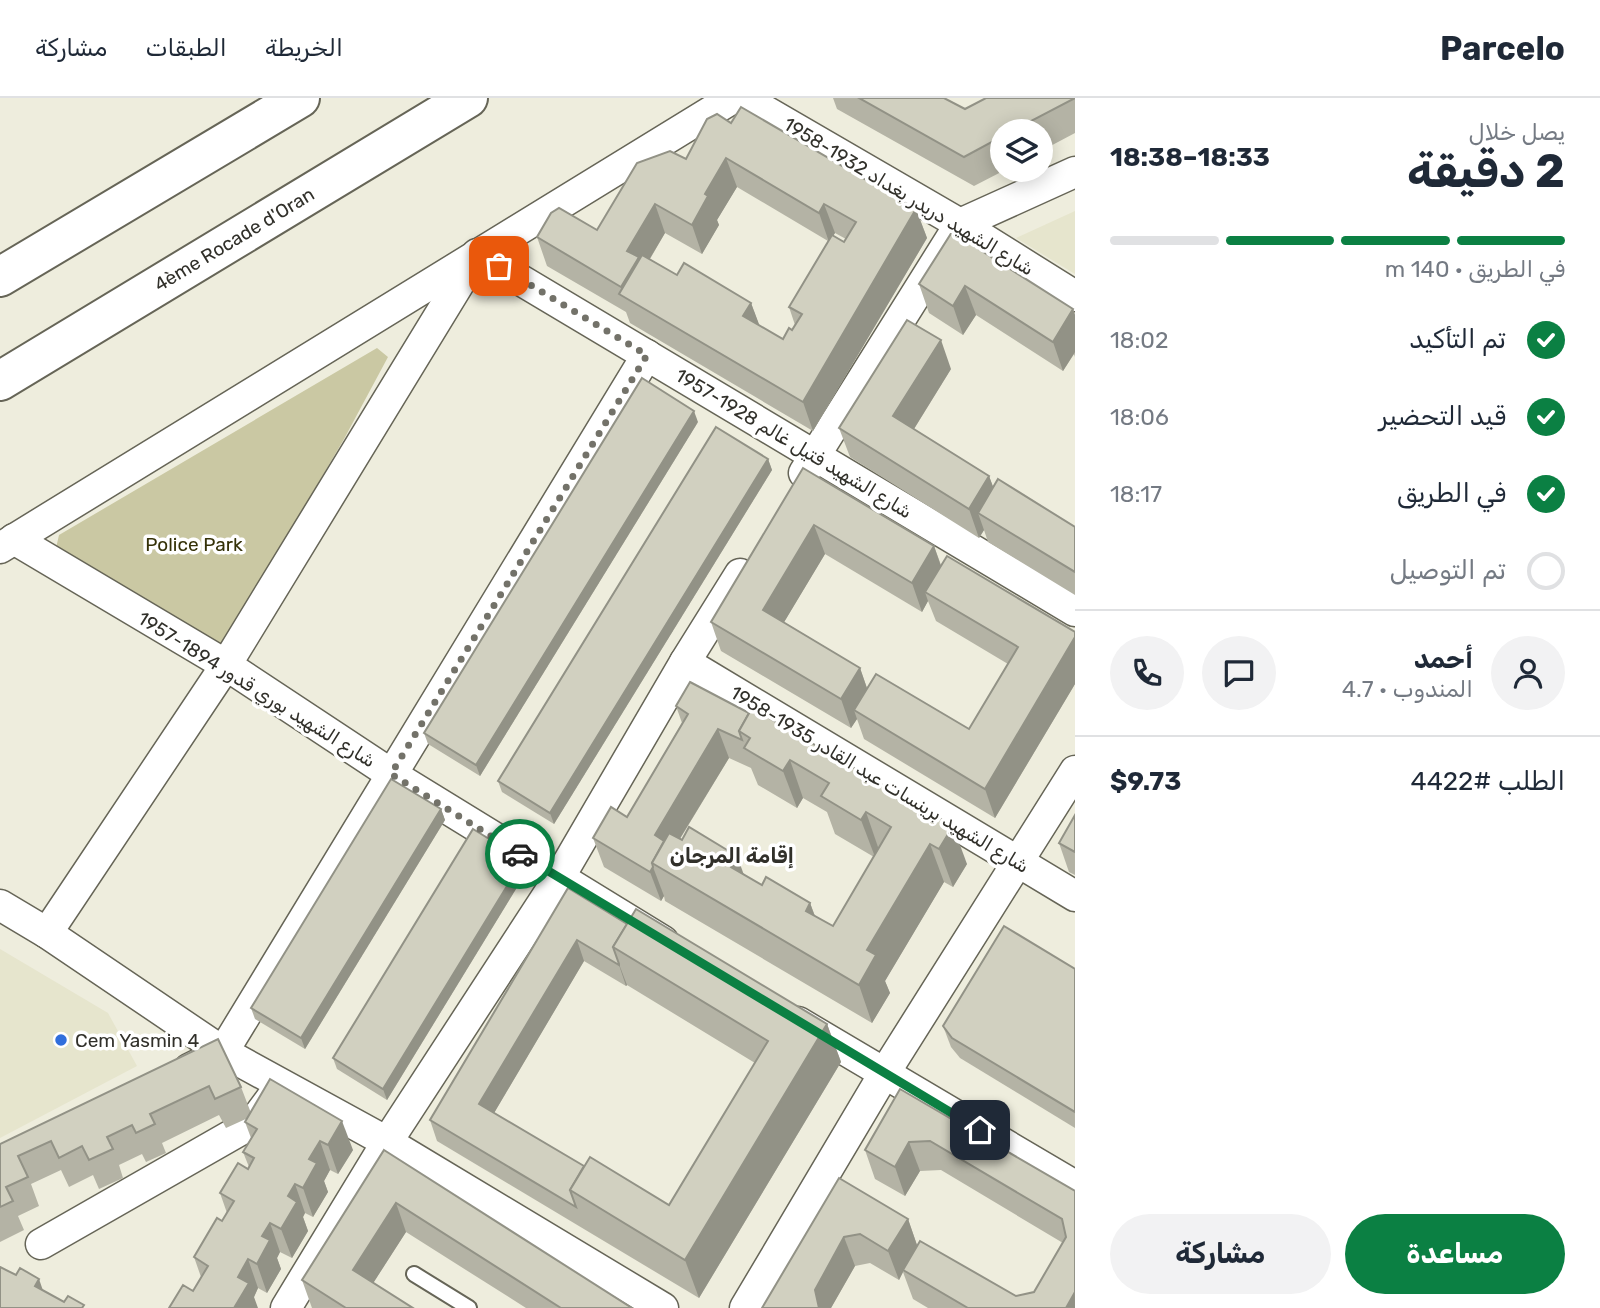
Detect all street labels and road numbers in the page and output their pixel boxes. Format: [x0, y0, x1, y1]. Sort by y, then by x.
street label: شارع الشهيد دريدر بغداد 1932-1958 [778, 112, 1038, 282]
street label: 4ème Rocade d'Oran [150, 182, 319, 296]
street label: شارع الشهيد فتيل غالم 1928-1957 [670, 363, 916, 525]
street label: شارع الشهيد بوري قدور 1894-1957 [133, 607, 380, 774]
street label: شارع الشهيد برينسات عبد القادر 1935-1958 [725, 681, 1033, 880]

